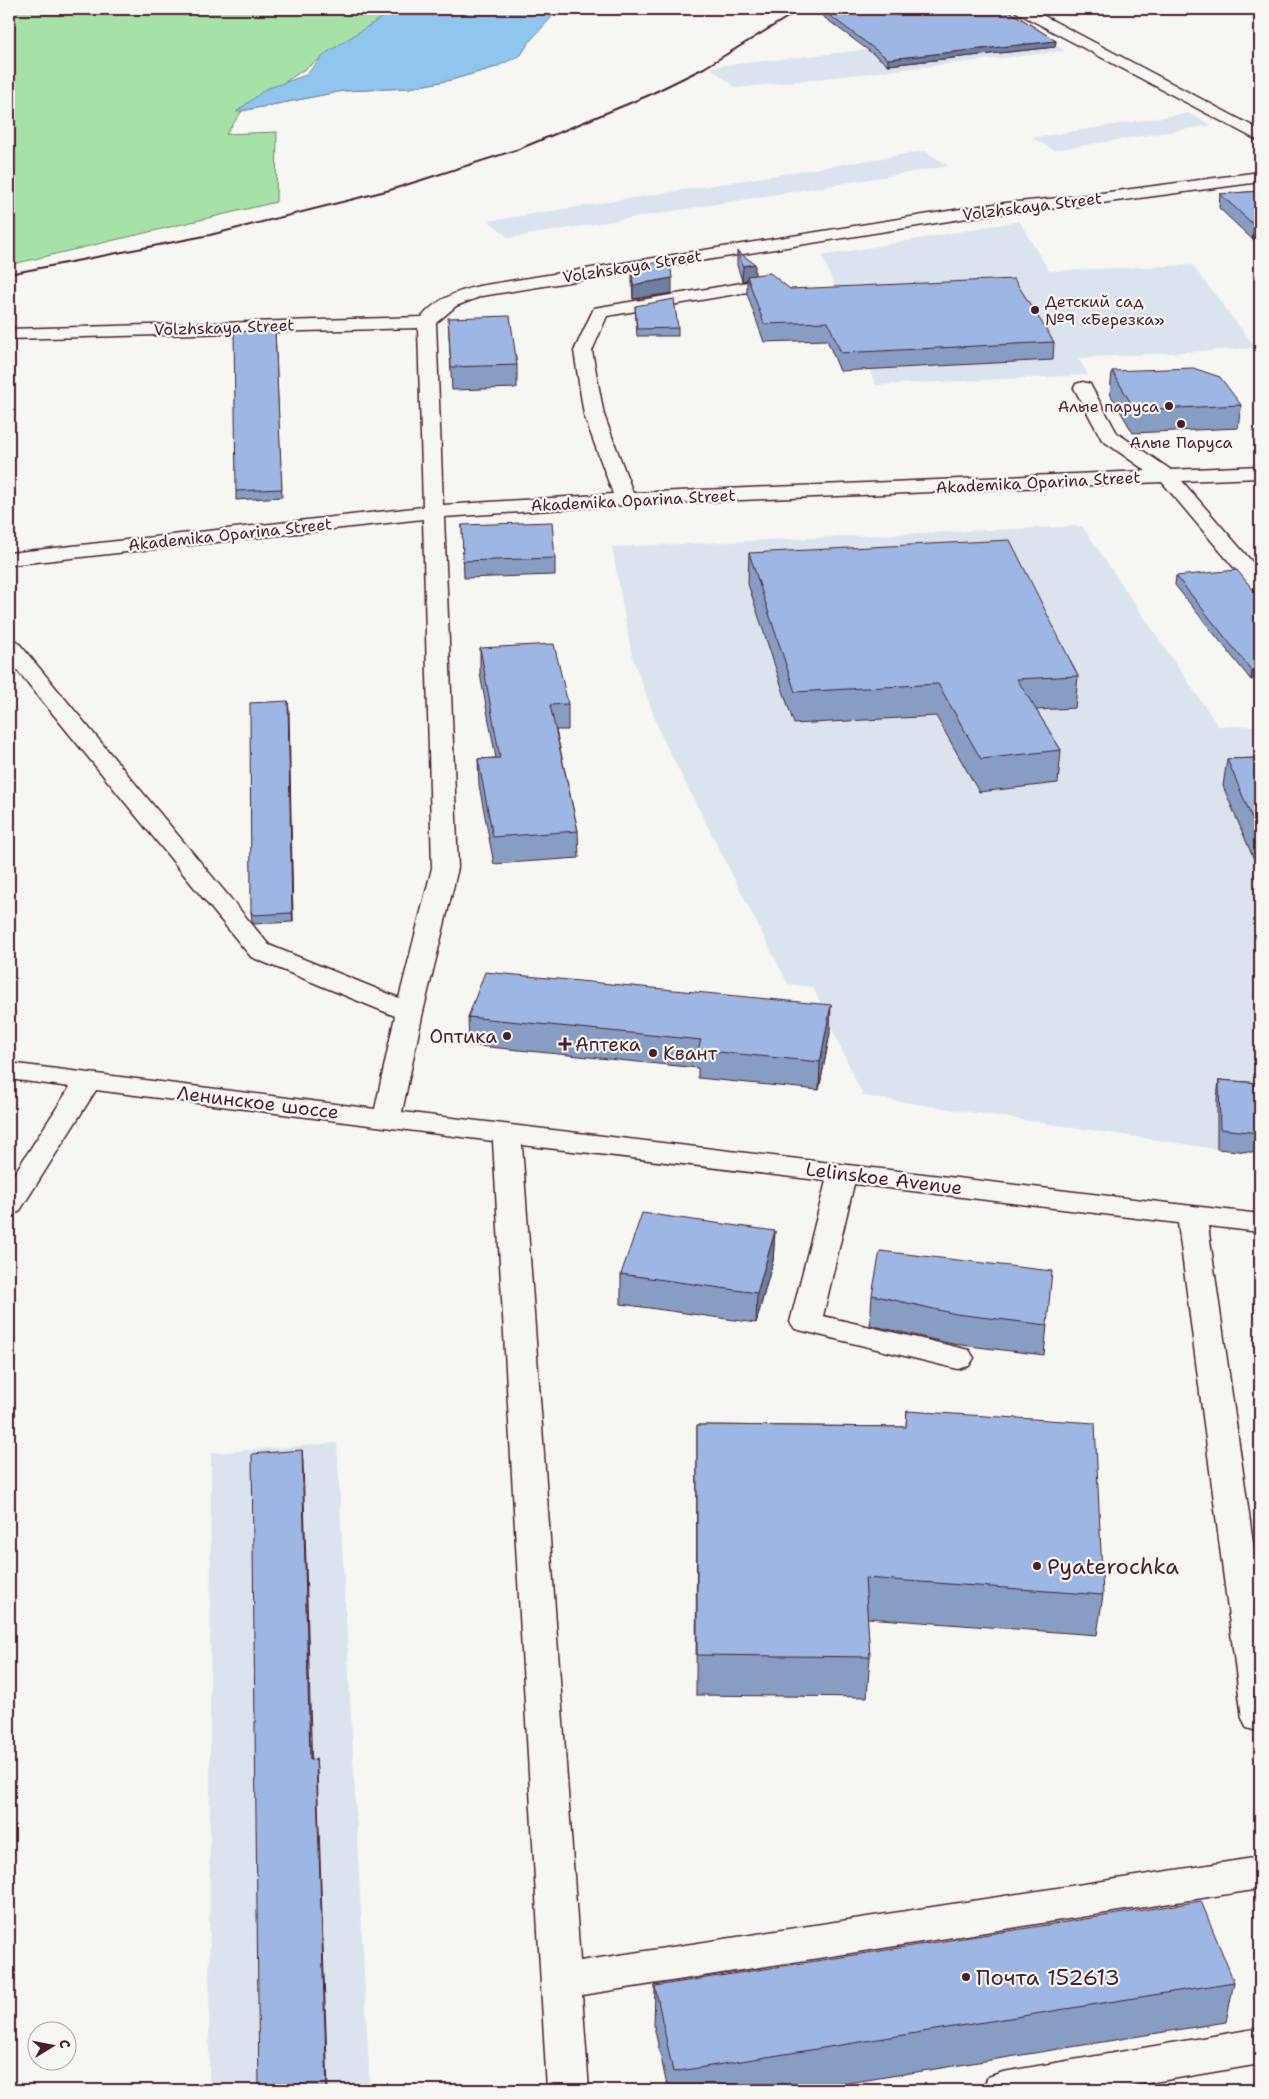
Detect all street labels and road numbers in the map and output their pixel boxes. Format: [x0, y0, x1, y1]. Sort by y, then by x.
street label: Volzhskaya Street [961, 188, 1103, 225]
street label: Volzhskaya Street [561, 245, 703, 288]
street label: Volzhskaya Street [153, 315, 295, 340]
street label: Akademika Oparina Street [935, 467, 1141, 498]
street label: Akademika Oparina Street [530, 485, 736, 516]
street label: Akademika Oparina Street [127, 513, 333, 556]
street label: Ленинское шоссе [176, 1080, 340, 1125]
street label: Lelinskoe Avenue [804, 1156, 964, 1201]

